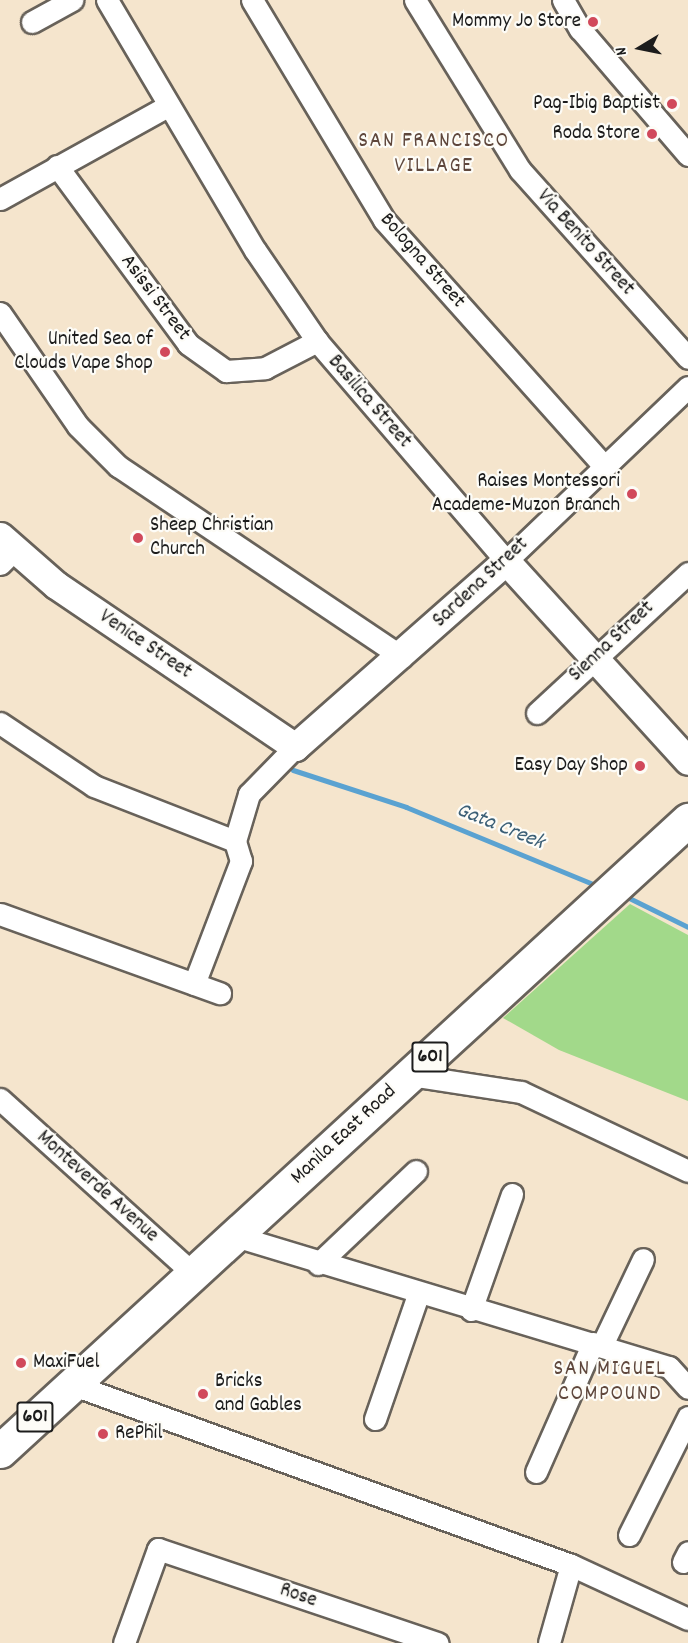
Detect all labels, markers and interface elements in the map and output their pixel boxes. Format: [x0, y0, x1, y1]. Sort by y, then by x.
place label: Mommy Jo Store [452, 9, 581, 35]
marker: Mommy Jo Store [586, 15, 600, 29]
north arrow [610, 18, 670, 78]
text: N [610, 45, 634, 57]
place label: Pag-Ibig Baptist [533, 91, 660, 117]
marker: Pag-Ibig Baptist [665, 97, 679, 111]
place label: Roda Store [553, 121, 640, 147]
marker: Roda Store [645, 127, 659, 141]
district label: SAN FRANCISCO VILLAGE [358, 128, 510, 180]
street label: Via Benito Street [531, 185, 639, 301]
street label: Bologna Street [374, 208, 470, 314]
street label: Asissi Street [114, 250, 196, 346]
place label: United Sea of Clouds Vape Shop [14, 327, 153, 377]
marker: United Sea of Clouds Vape Shop [158, 345, 172, 359]
street label: Basilica Street [322, 350, 416, 454]
place label: Raises Montessori Academe-Muzon Branch [432, 469, 620, 519]
marker: Raises Montessori Academe-Muzon Branch [625, 487, 639, 501]
place label: Sheep Christian Church [150, 513, 273, 563]
marker: Sheep Christian Church [131, 531, 145, 545]
street label: Sardena Street [428, 532, 534, 634]
street label: Sienna Street [564, 596, 660, 688]
street label: Venice Street [94, 605, 196, 685]
place label: Easy Day Shop [515, 753, 628, 779]
marker: Easy Day Shop [633, 759, 647, 773]
water label: Gata Creek [452, 797, 548, 857]
road number: 601 [410, 1040, 450, 1074]
street label: Manila East Road [286, 1080, 402, 1190]
street label: Monteverde Avenue [31, 1126, 163, 1248]
place label: MaxiFuel [33, 1350, 99, 1376]
marker: MaxiFuel [14, 1356, 28, 1370]
district label: SAN MIGUEL COMPOUND [553, 1356, 667, 1408]
place label: Bricks and Gables [215, 1369, 302, 1419]
marker: Bricks and Gables [196, 1387, 210, 1401]
road number: 601 [15, 1400, 54, 1434]
place label: RePhil [115, 1421, 162, 1447]
marker: RePhil [96, 1427, 110, 1441]
street label: Rose [276, 1578, 320, 1614]

